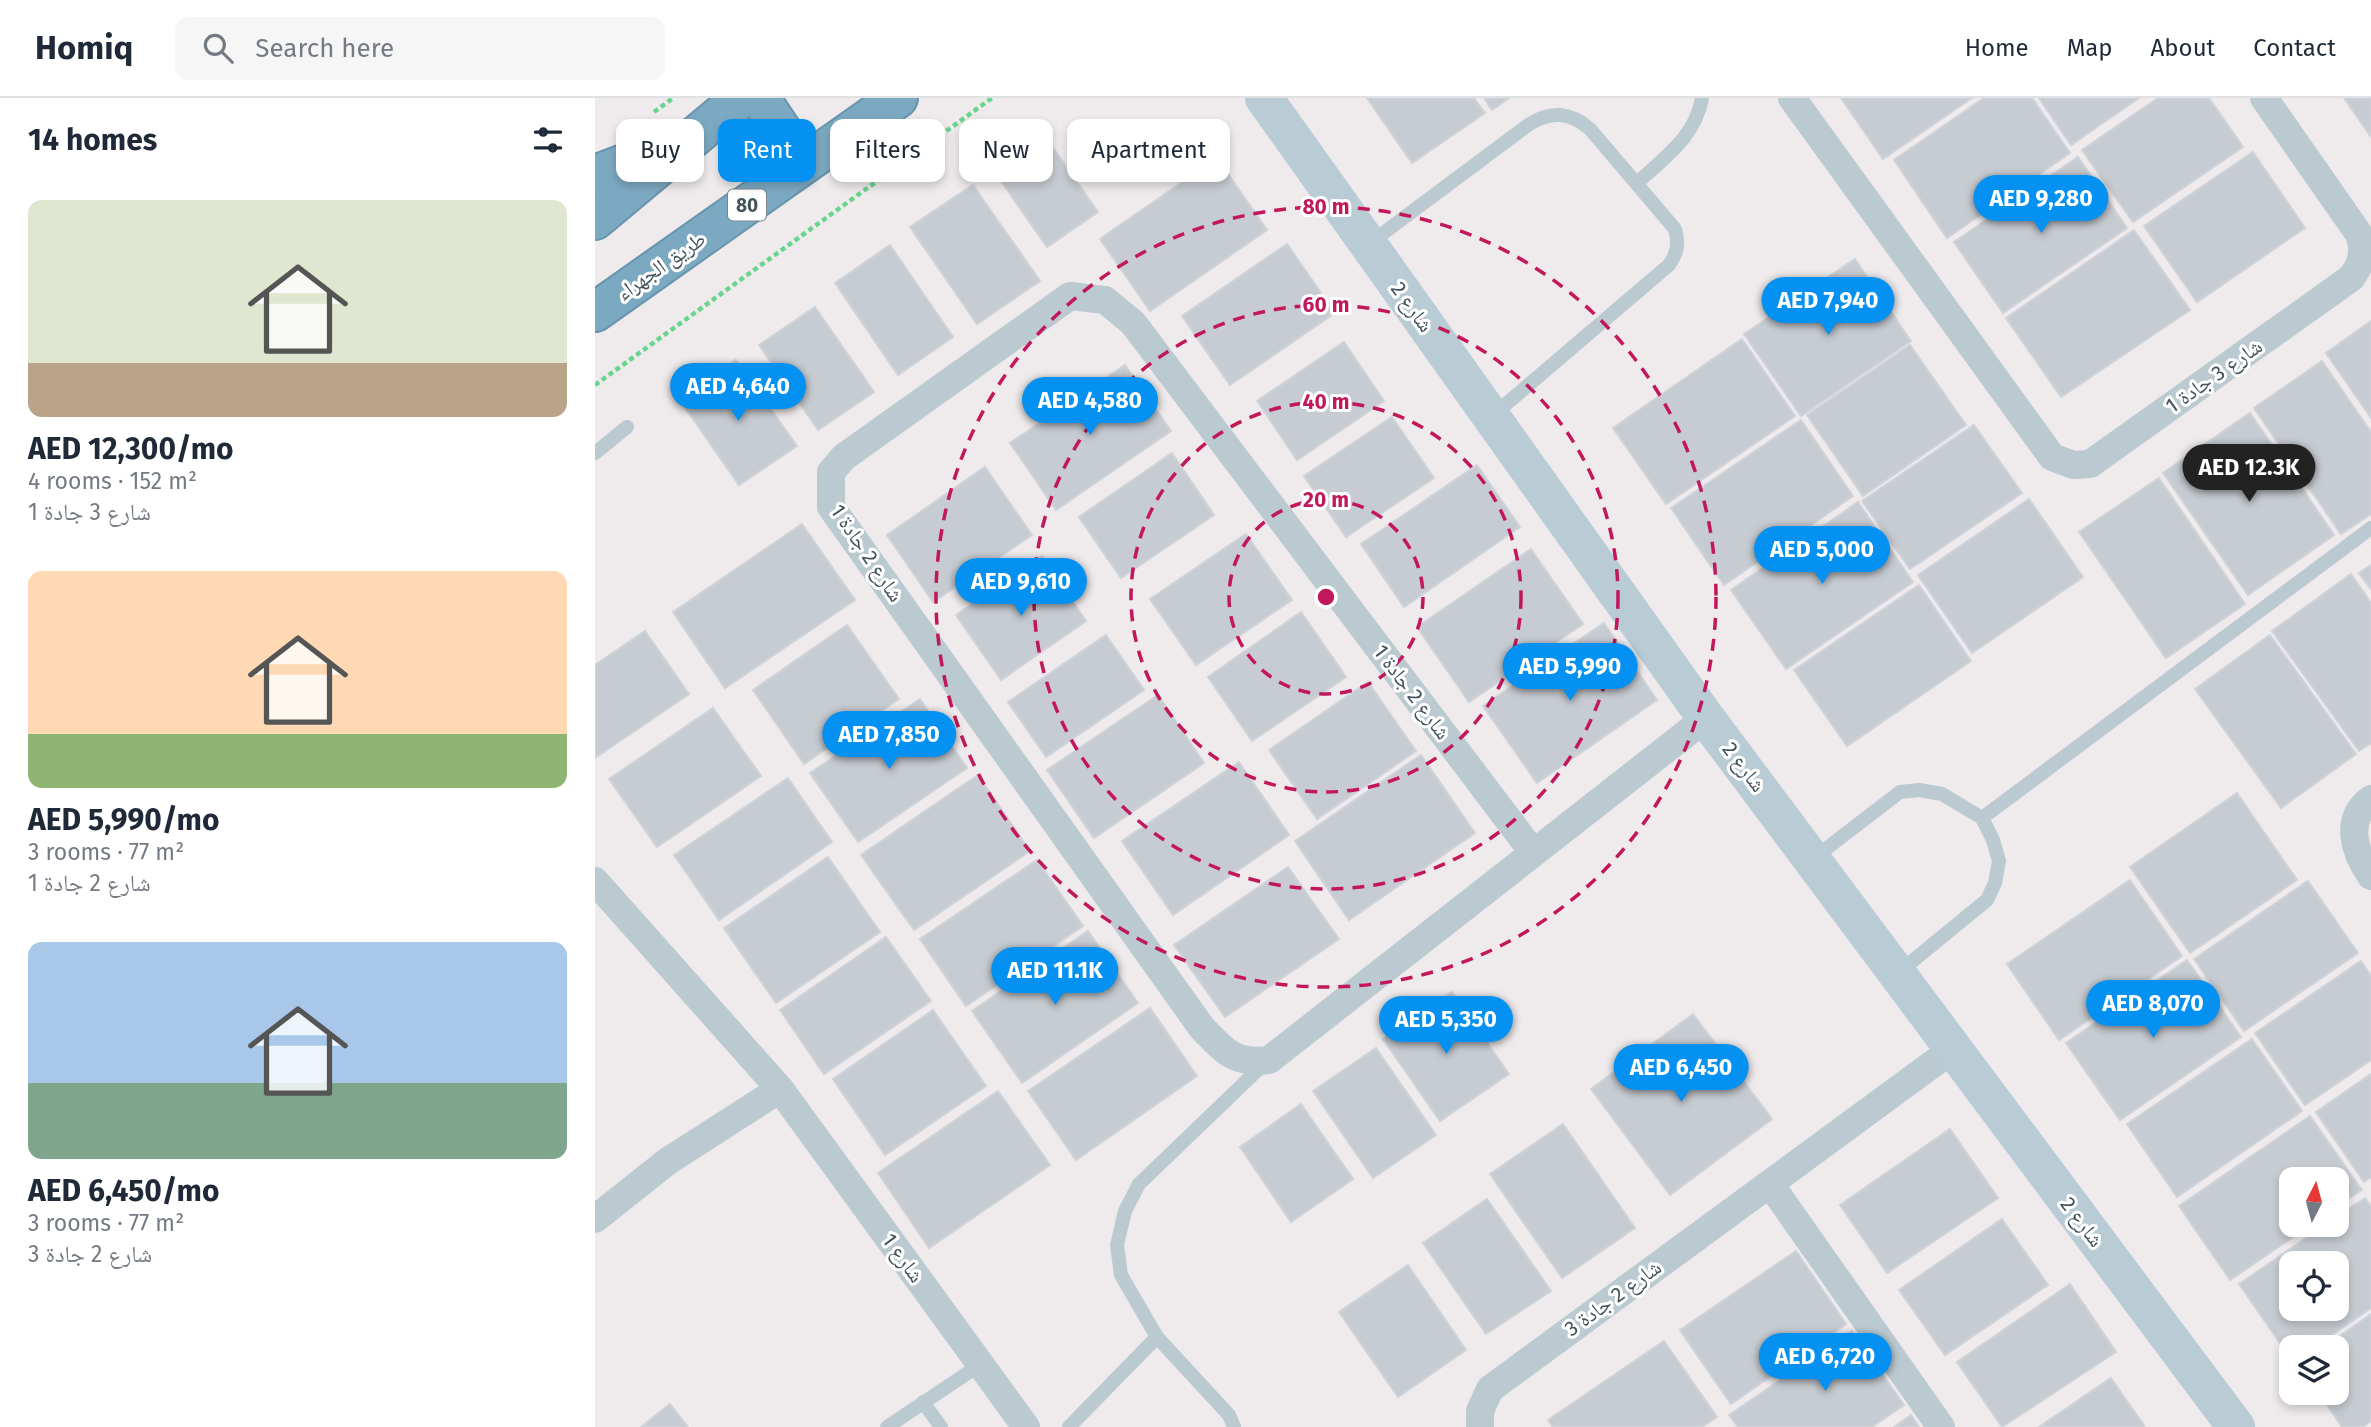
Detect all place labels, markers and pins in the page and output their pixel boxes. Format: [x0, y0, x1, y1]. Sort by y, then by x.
pin: AED 9,280 [1961, 176, 2121, 235]
pin: AED 7,940 [1748, 278, 1908, 337]
pin: AED 4,640 [658, 364, 818, 423]
pin: AED 4,580 [1010, 378, 1170, 437]
pin: AED 12.3K [2169, 444, 2329, 504]
pin: AED 5,000 [1742, 526, 1902, 586]
pin: AED 9,610 [941, 559, 1101, 618]
centre of rings [1314, 585, 1338, 609]
pin: AED 5,990 [1490, 644, 1650, 703]
pin: AED 7,850 [809, 712, 969, 771]
pin: AED 11.1K [975, 948, 1135, 1007]
pin: AED 8,070 [2073, 981, 2233, 1040]
pin: AED 5,350 [1366, 996, 1526, 1056]
pin: AED 6,450 [1601, 1044, 1761, 1104]
pin: AED 6,720 [1745, 1334, 1905, 1393]

